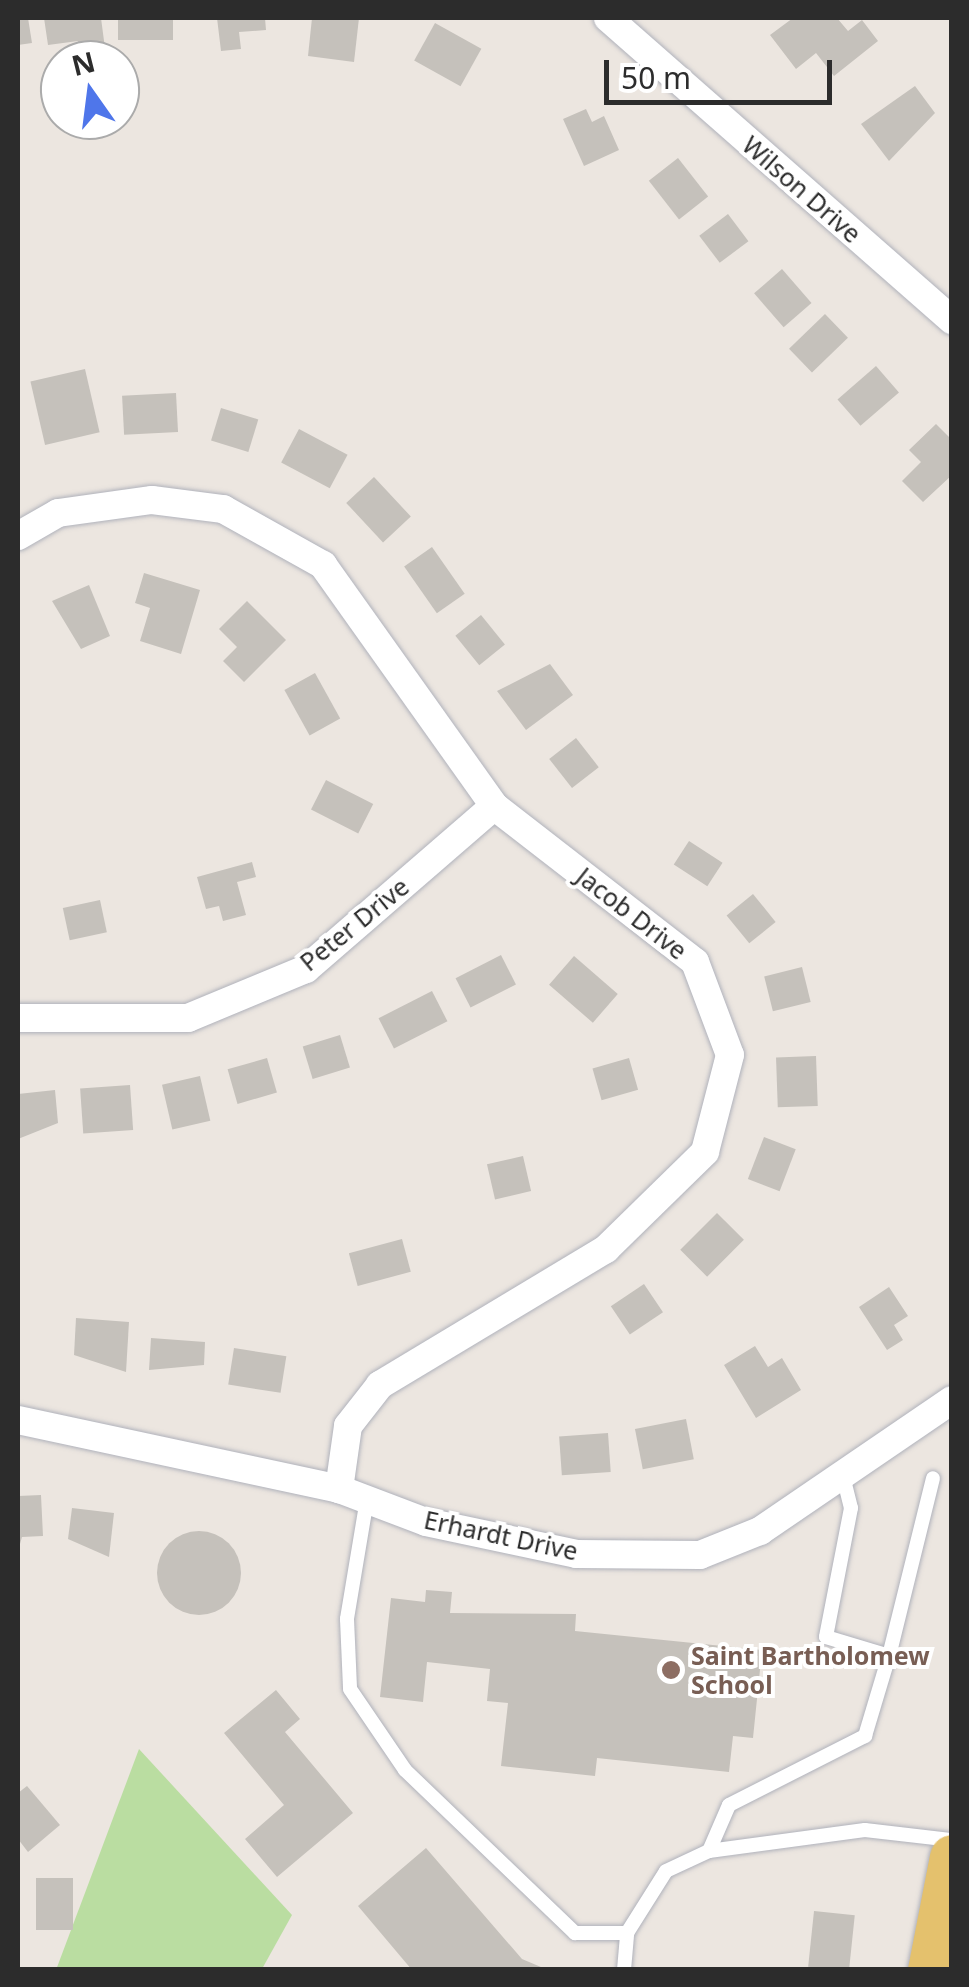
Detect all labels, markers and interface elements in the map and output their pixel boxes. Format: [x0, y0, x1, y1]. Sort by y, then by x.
north arrow [40, 40, 140, 140]
scale bar [609, 40, 836, 102]
text: N [68, 42, 99, 84]
text: 50 m [621, 57, 691, 98]
street label: Wilson Drive [737, 129, 867, 249]
street label: Jacob Drive [571, 861, 693, 965]
street label: Peter Drive [294, 871, 414, 977]
street label: Erhardt Drive [421, 1504, 581, 1566]
place label: Saint Bartholomew School [691, 1641, 930, 1700]
marker: Saint Bartholomew School [660, 1659, 682, 1681]

